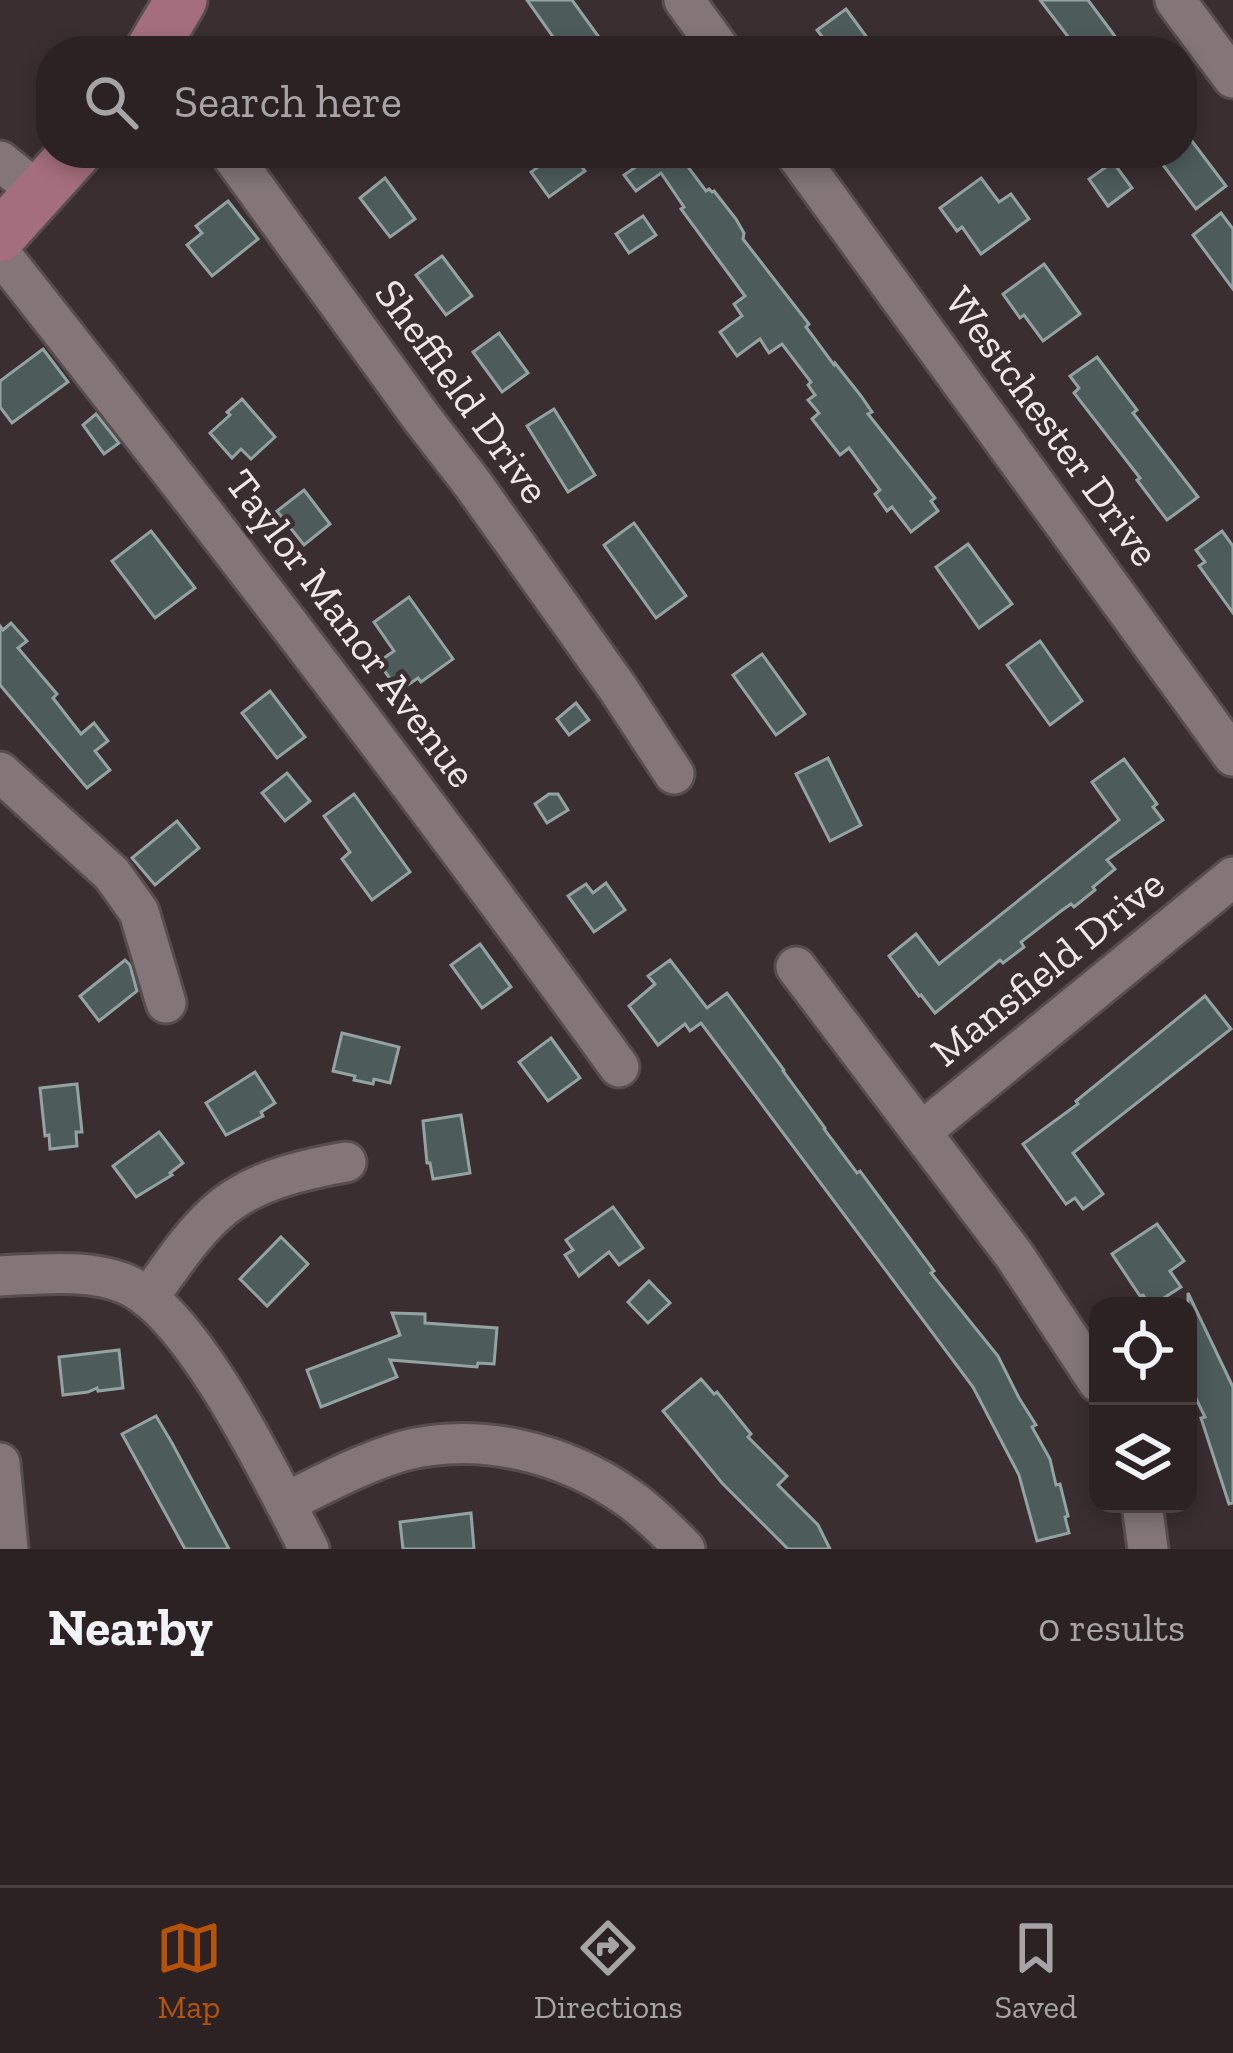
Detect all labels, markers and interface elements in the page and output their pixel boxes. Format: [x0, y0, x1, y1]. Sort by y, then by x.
search box [36, 36, 1197, 168]
icon: search [78, 69, 144, 135]
text: Search here [174, 75, 402, 129]
street label: Sheffield Drive [364, 269, 561, 513]
street label: Westchester Drive [934, 277, 1171, 576]
street label: Taylor Manor Avenue [215, 459, 488, 797]
street label: Mansfield Drive [920, 858, 1174, 1077]
map controls [1089, 1297, 1197, 1513]
button: locate [1089, 1297, 1197, 1405]
button: layers [1089, 1405, 1197, 1513]
text: Nearby [48, 1597, 213, 1658]
text: 0 results [1038, 1604, 1185, 1651]
tab: Map [156, 1915, 222, 2026]
tab: Directions [534, 1915, 683, 2026]
tab: Saved [994, 1915, 1077, 2026]

